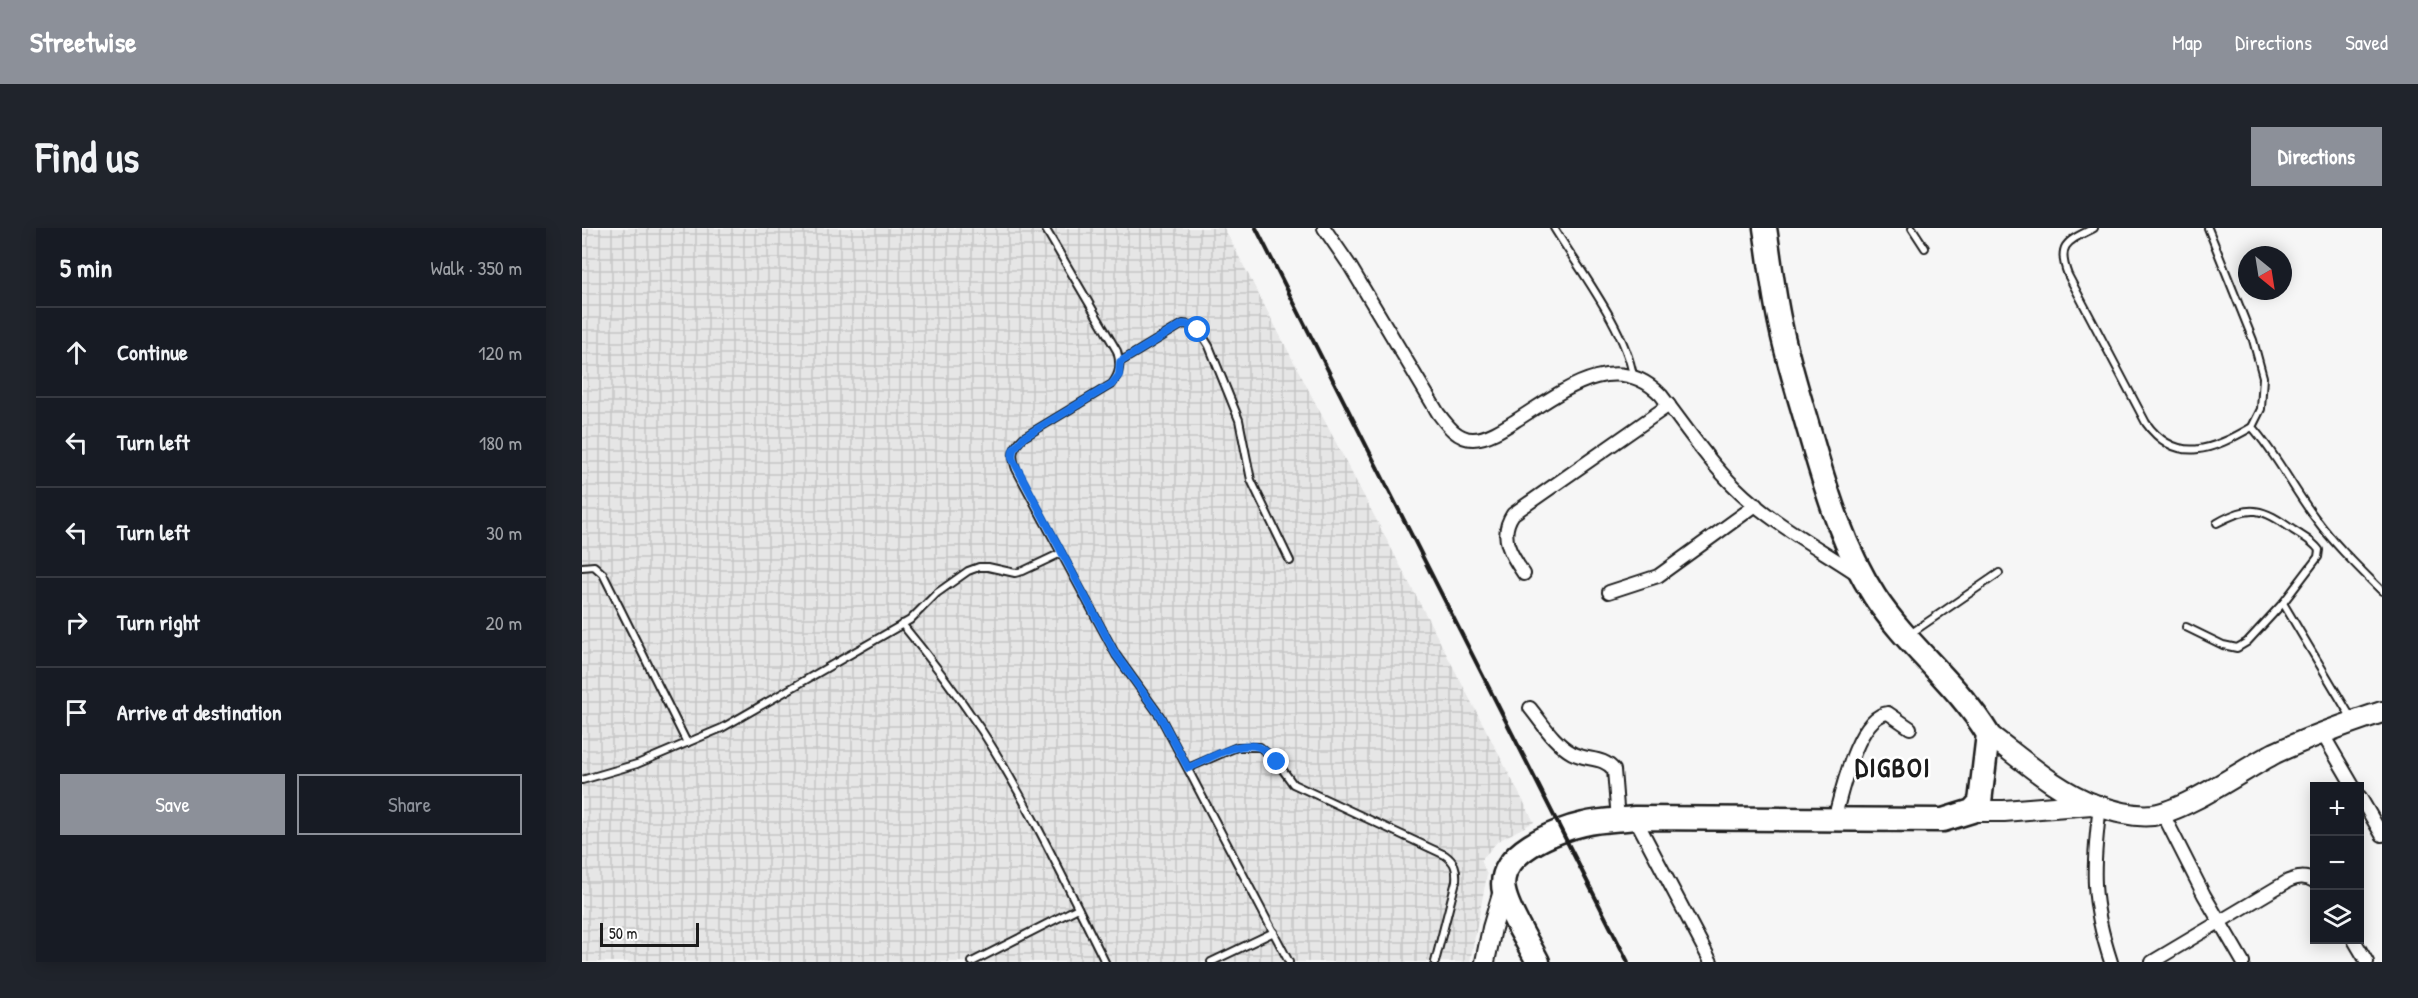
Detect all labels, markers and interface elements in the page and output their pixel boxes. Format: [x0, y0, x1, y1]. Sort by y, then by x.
text: Streetwise [30, 23, 136, 61]
text: Map [2172, 28, 2202, 57]
text: Directions [2235, 28, 2312, 57]
text: Saved [2345, 28, 2388, 57]
button: Directions [2251, 127, 2382, 186]
text: Find us [36, 128, 139, 185]
north arrow [2238, 246, 2292, 300]
text: 5 min [60, 250, 112, 285]
text: Walk · 350 m [430, 254, 522, 281]
route start [1184, 316, 1210, 342]
icon: ahead [60, 336, 93, 369]
text: Continue [117, 337, 188, 367]
text: 120 m [478, 339, 522, 366]
icon: left [60, 426, 93, 459]
text: Turn left [117, 427, 190, 457]
text: 180 m [479, 429, 522, 456]
icon: left [60, 516, 93, 549]
text: Turn left [117, 517, 190, 547]
text: 30 m [486, 519, 522, 546]
icon: right [60, 606, 93, 639]
text: Turn right [117, 607, 200, 637]
text: 20 m [485, 609, 522, 636]
icon: arrive [60, 696, 93, 729]
text: Arrive at destination [117, 697, 282, 727]
route end [1263, 748, 1289, 774]
district label: DIGBOI [1855, 749, 1931, 785]
button: Save [60, 774, 285, 835]
button: Share [297, 774, 522, 835]
map controls [2310, 782, 2364, 944]
button: + [2310, 782, 2364, 836]
button: − [2310, 836, 2364, 890]
button: layers [2310, 890, 2364, 944]
scale bar [600, 920, 699, 948]
text: 50 m [609, 922, 638, 944]

